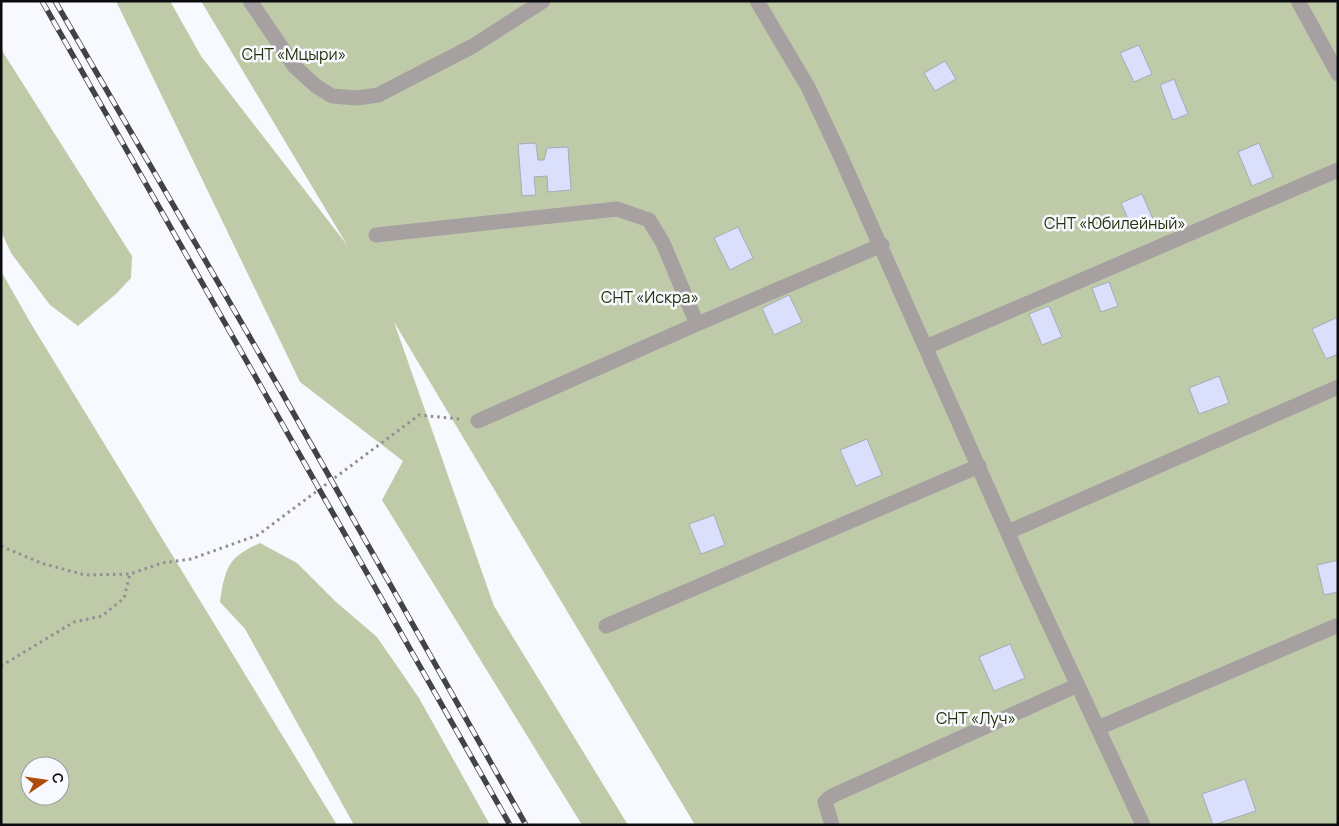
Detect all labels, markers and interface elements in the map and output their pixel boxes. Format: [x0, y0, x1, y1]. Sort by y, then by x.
park label: СНТ «Мцыри» [242, 43, 346, 65]
park label: СНТ «Юбилейный» [1044, 212, 1186, 234]
park label: СНТ «Искра» [601, 286, 699, 308]
park label: СНТ «Луч» [936, 707, 1016, 729]
north arrow [20, 756, 70, 806]
text: С [48, 771, 69, 785]

